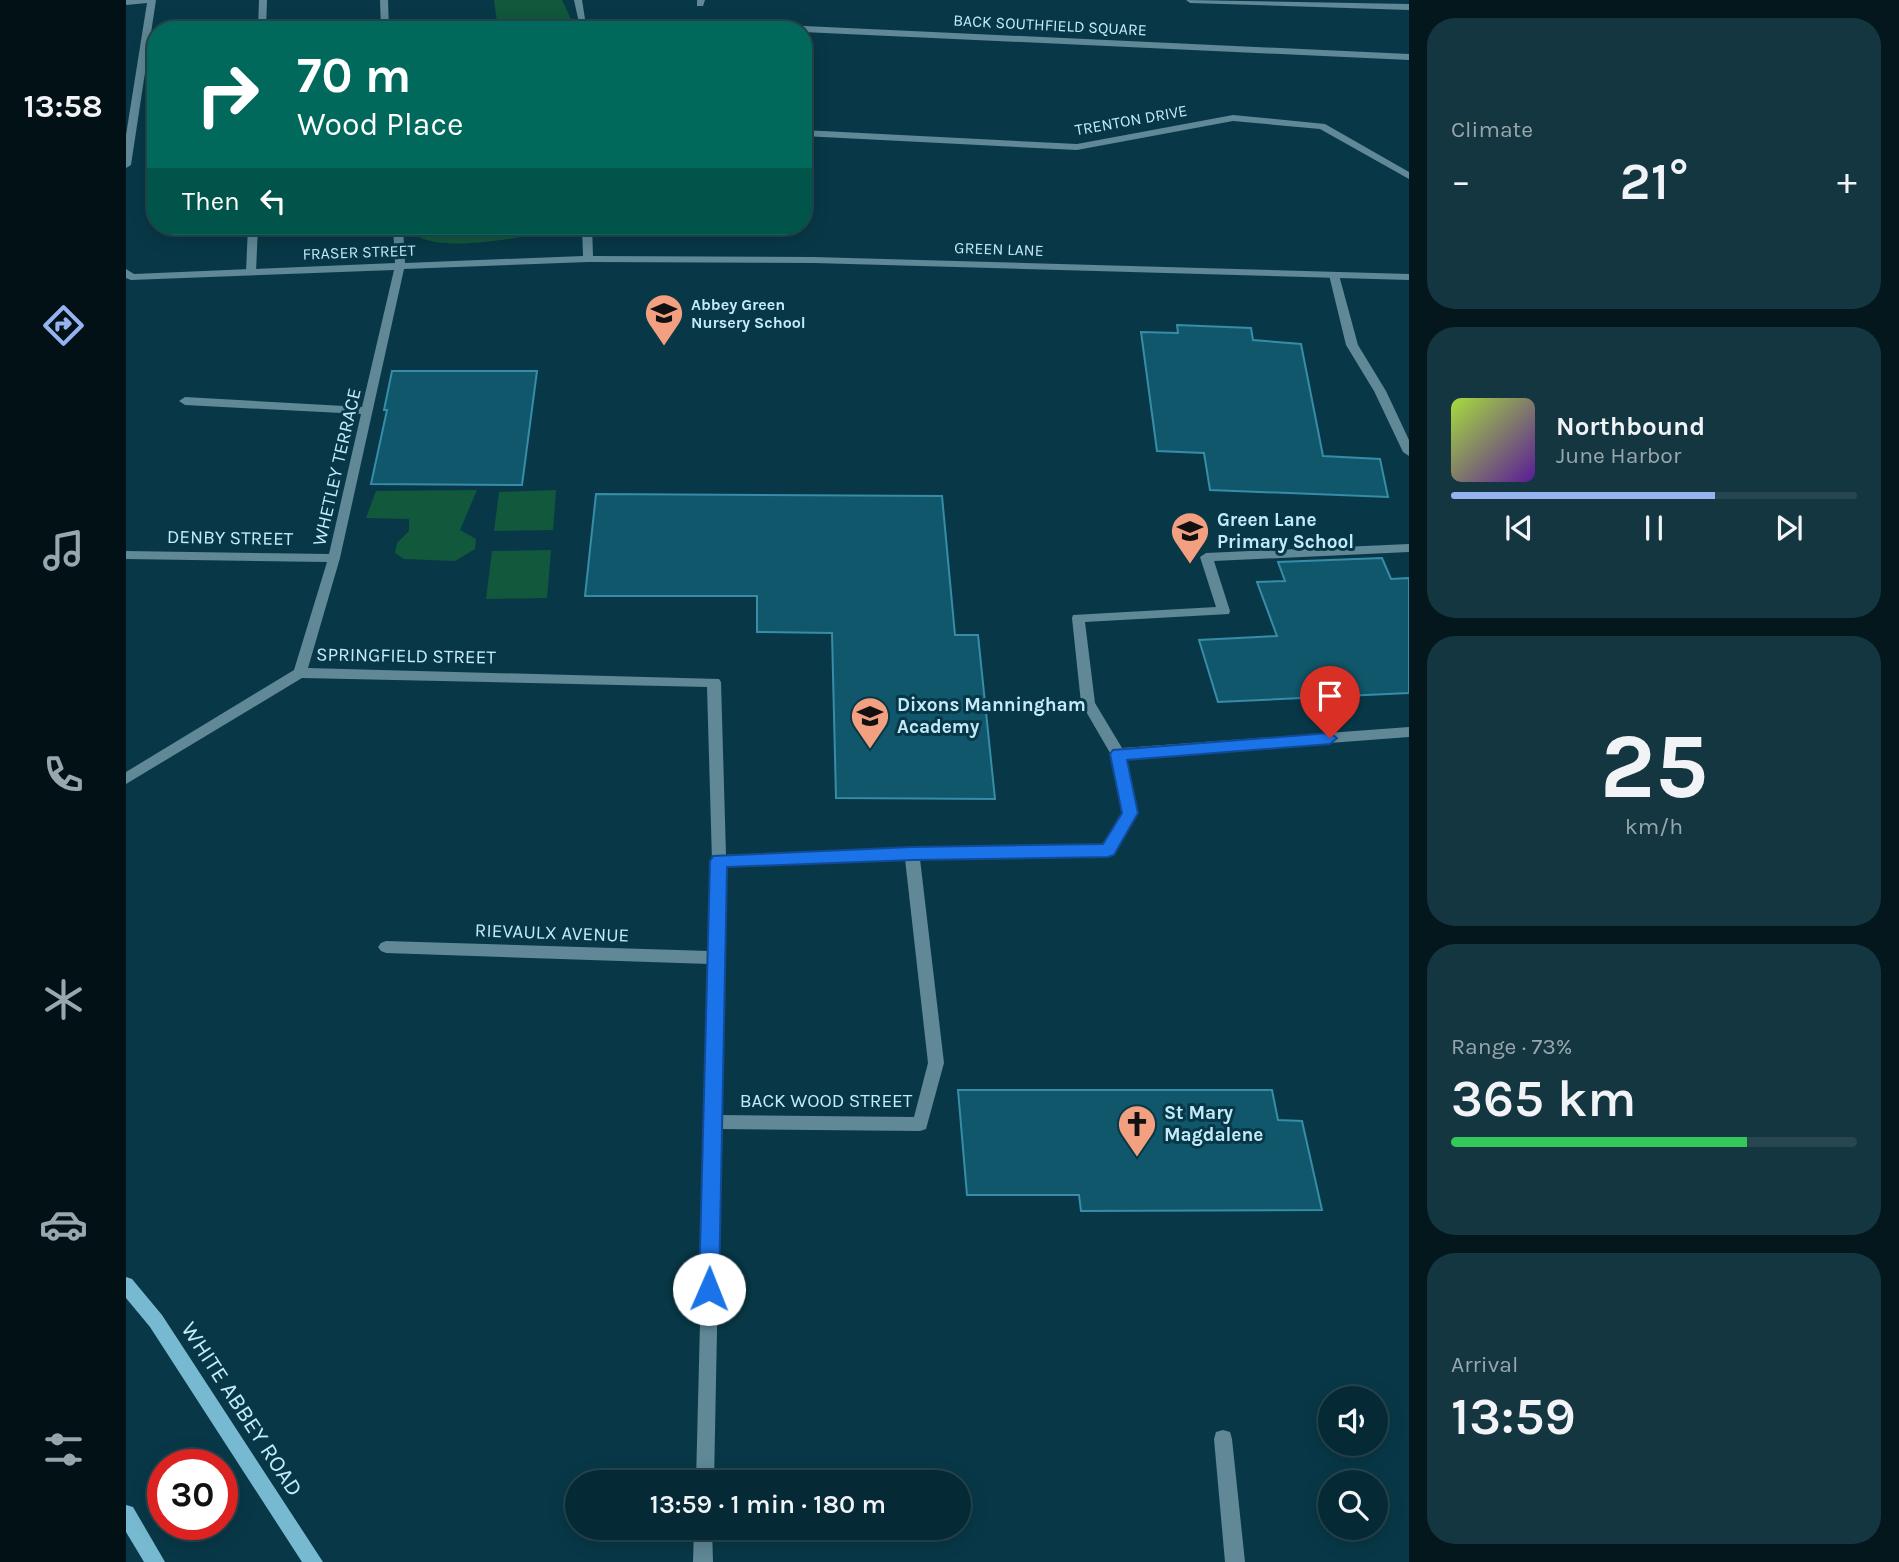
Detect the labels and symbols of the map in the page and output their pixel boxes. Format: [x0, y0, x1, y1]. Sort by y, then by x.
street label: BACK SOUTHFIELD SQUARE [953, 10, 1147, 40]
street label: TRENTON DRIVE [1073, 101, 1189, 139]
street label: GREEN LANE [954, 238, 1044, 260]
street label: FRASER STREET [302, 241, 416, 263]
school or university icon: Abbey Green Nursery School [643, 292, 685, 347]
place label: Abbey Green Nursery School [691, 295, 806, 332]
street label: WHETLEY TERRACE [308, 386, 366, 548]
place label: Green Lane Primary School [1217, 509, 1354, 553]
school or university icon: Green Lane Primary School [1169, 510, 1211, 565]
street label: DENBY STREET [167, 526, 294, 550]
street label: SPRINGFIELD STREET [316, 643, 496, 669]
pin [1300, 666, 1360, 738]
place label: Dixons Manningham Academy [897, 694, 1086, 738]
school or university icon: Dixons Manningham Academy [849, 695, 891, 750]
street label: RIEVAULX AVENUE [474, 919, 630, 947]
street label: BACK WOOD STREET [740, 1090, 913, 1112]
place label: St Mary Magdalene [1164, 1102, 1263, 1146]
church icon: St Mary Magdalene [1116, 1103, 1158, 1158]
position arrow [672, 1252, 746, 1326]
street label: WHITE ABBEY ROAD [176, 1317, 308, 1501]
speed limit sign: 30 [147, 1449, 238, 1540]

